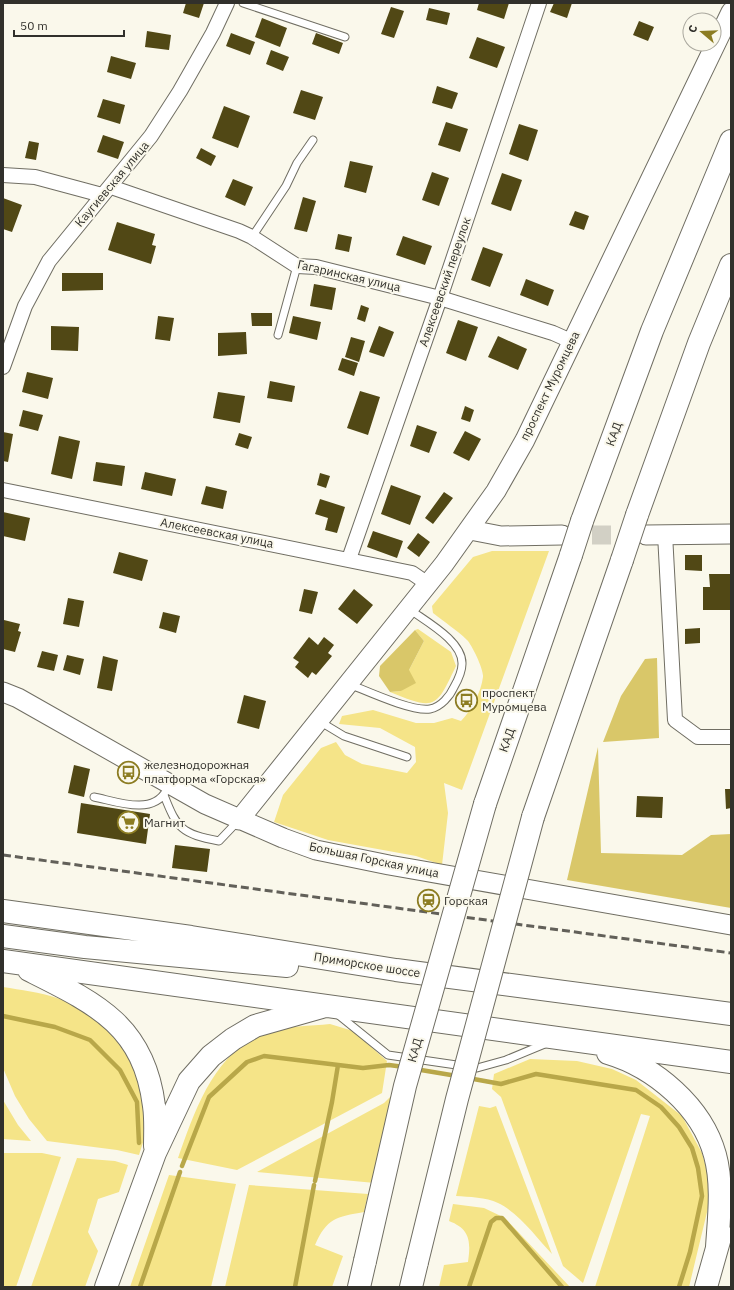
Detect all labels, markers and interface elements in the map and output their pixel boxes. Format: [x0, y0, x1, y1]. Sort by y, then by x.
scale bar [14, 12, 124, 38]
north arrow [682, 12, 722, 52]
text: 50 m [20, 18, 48, 33]
text: С [685, 23, 700, 34]
street label: Каугиевская улица [71, 137, 152, 230]
street label: Алексеевский переулок [415, 215, 474, 349]
street label: Гагаринская улица [296, 256, 403, 295]
street label: проспект Муромцева [517, 328, 583, 443]
street label: КАД [602, 419, 625, 448]
street label: Алексеевская улица [159, 514, 275, 551]
place label: проспект Муромцева [482, 685, 547, 714]
bus stop icon: проспект Муромцева [454, 687, 480, 713]
street label: КАД [495, 726, 518, 754]
place label: железнодорожная платформа «Горская» [144, 757, 266, 786]
bus stop icon: железнодорожная платформа «Горская» [115, 759, 141, 785]
supermarket icon: Магнит [116, 810, 142, 836]
place label: Магнит [144, 815, 185, 830]
street label: Большая Горская улица [308, 838, 441, 881]
station icon: Горская [415, 888, 441, 914]
place label: Горская [444, 893, 488, 908]
street label: Приморское шоссе [313, 949, 422, 980]
street label: КАД [404, 1036, 425, 1064]

